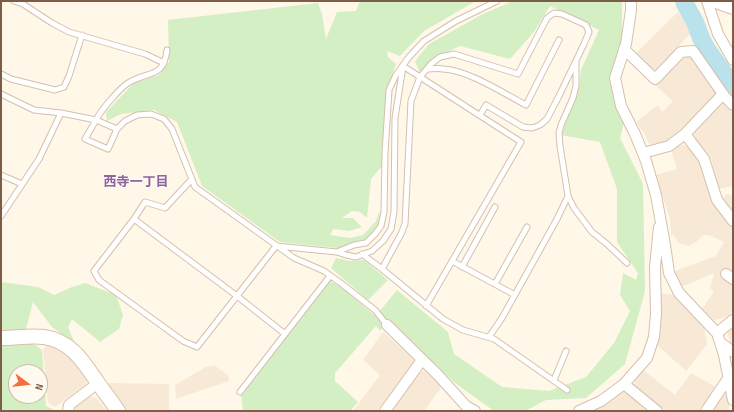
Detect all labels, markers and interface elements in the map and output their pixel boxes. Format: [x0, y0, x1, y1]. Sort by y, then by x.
district label: 西寺一丁目 [104, 175, 168, 191]
north arrow [8, 364, 48, 404]
text: N [32, 382, 46, 391]

